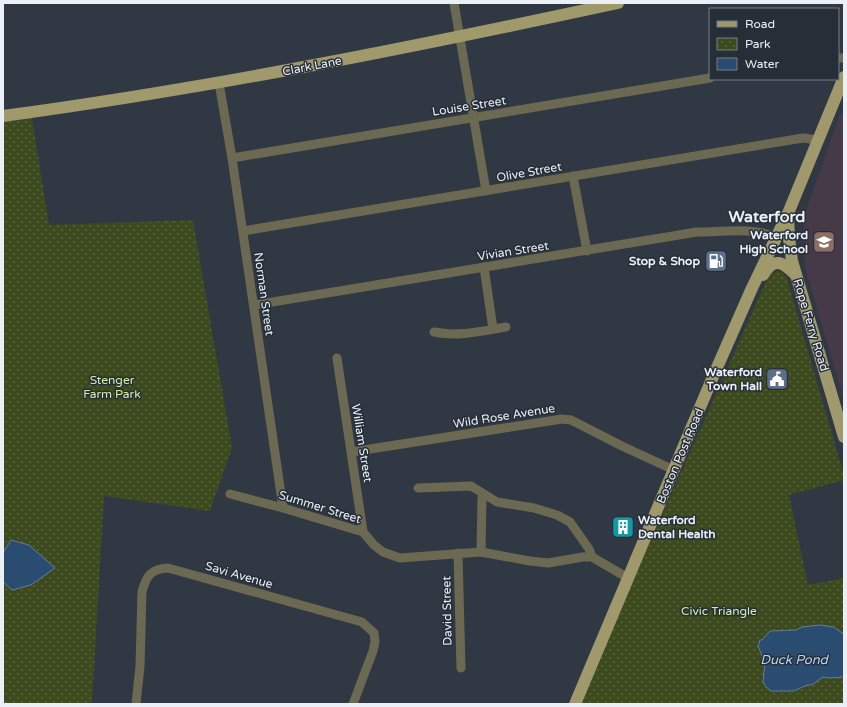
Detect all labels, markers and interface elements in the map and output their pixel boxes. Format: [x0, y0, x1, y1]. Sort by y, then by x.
legend [709, 8, 839, 80]
text: Road [745, 17, 775, 31]
text: Park [745, 37, 771, 51]
street label: Clark Lane [281, 53, 343, 79]
text: Water [745, 57, 780, 71]
street label: Louise Street [431, 93, 507, 119]
street label: Olive Street [495, 159, 563, 185]
district label: Waterford [729, 207, 805, 227]
place label: Waterford High School [739, 228, 808, 257]
school or university icon: Waterford High School [811, 229, 837, 255]
street label: Vivian Street [476, 238, 550, 264]
fuel station icon: Stop & Shop [703, 248, 729, 274]
street label: Norman Street [251, 252, 277, 337]
place label: Stop & Shop [629, 254, 700, 269]
street label: Rope Ferry Road [790, 277, 832, 373]
place label: Waterford Town Hall [704, 365, 762, 393]
public building icon: Waterford Town Hall [764, 366, 790, 392]
park label: Stenger Farm Park [83, 373, 141, 401]
street label: Wild Rose Avenue [452, 401, 556, 431]
street label: William Street [349, 403, 375, 484]
street label: Boston Post Road [654, 406, 706, 506]
street label: Summer Street [277, 488, 363, 526]
place label: Waterford Dental Health [638, 513, 716, 541]
building icon: Waterford Dental Health [610, 514, 636, 540]
street label: Savi Avenue [204, 559, 275, 591]
street label: David Street [439, 576, 455, 646]
park label: Civic Triangle [681, 604, 757, 618]
water label: Duck Pond [760, 652, 830, 668]

